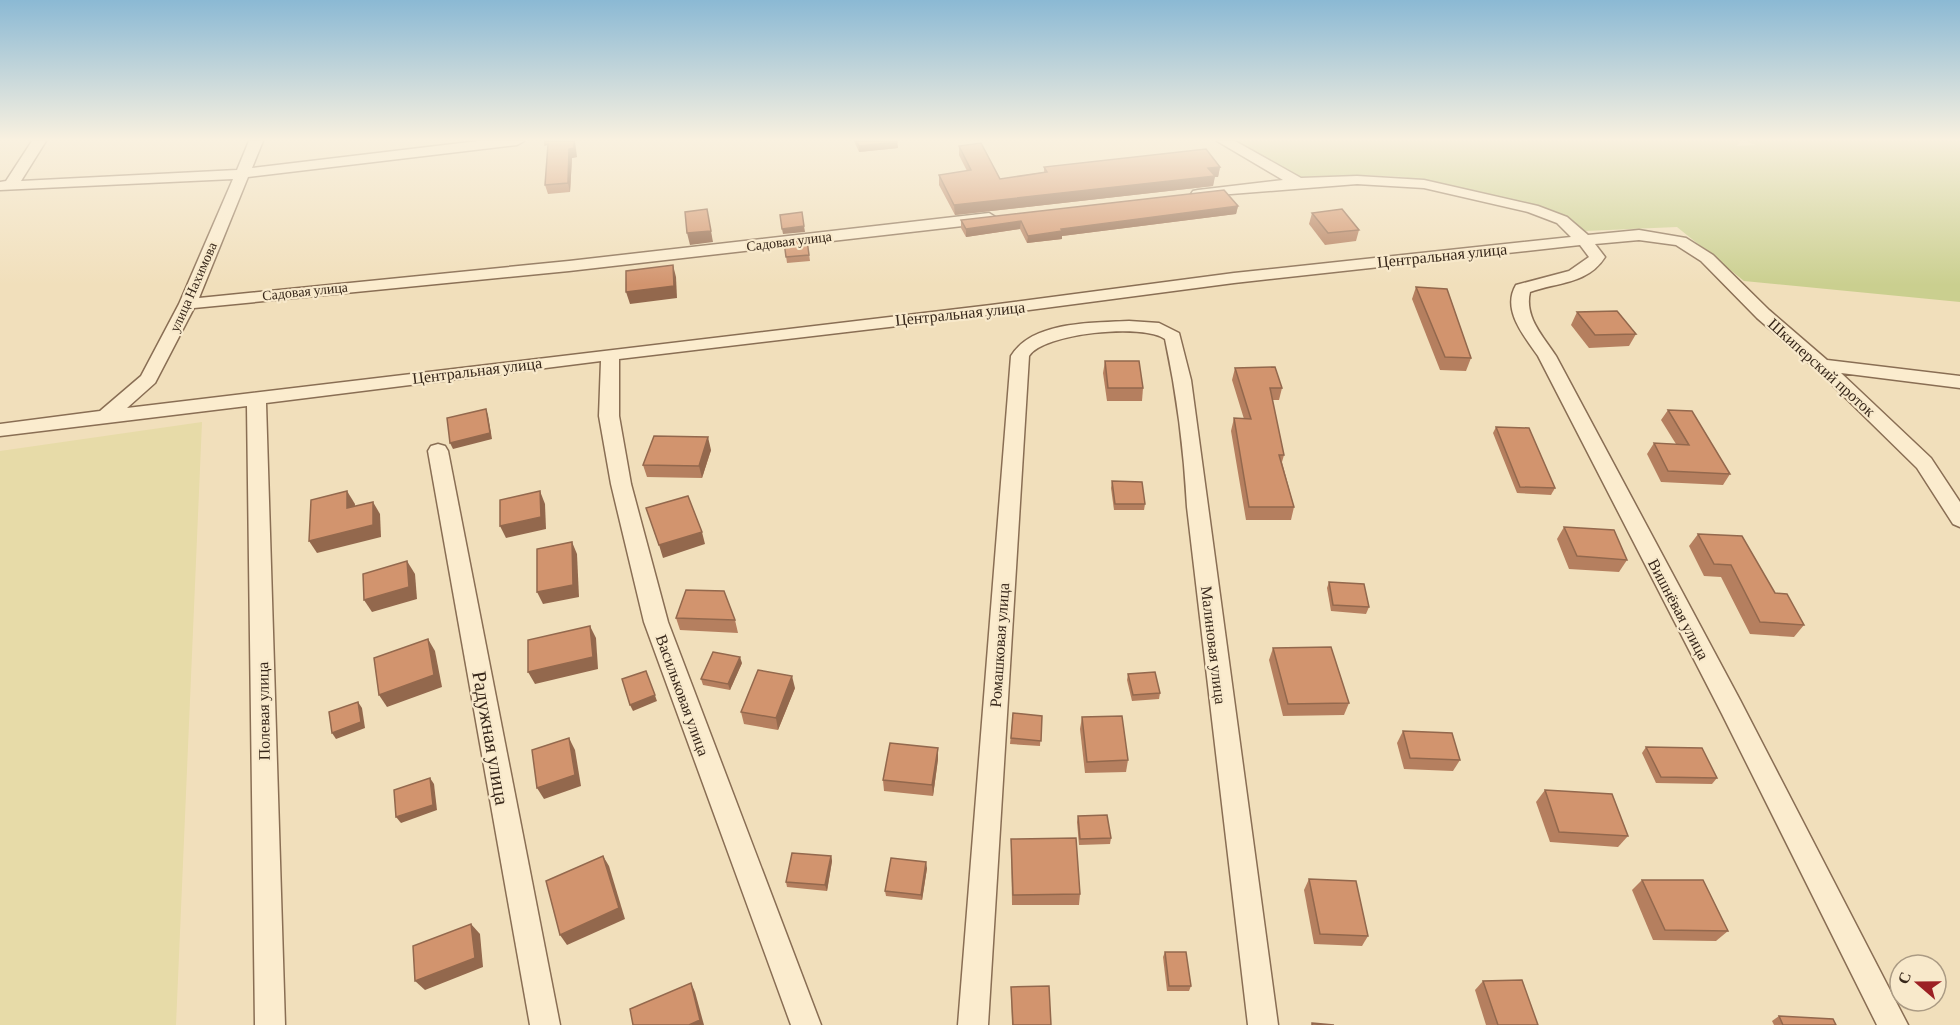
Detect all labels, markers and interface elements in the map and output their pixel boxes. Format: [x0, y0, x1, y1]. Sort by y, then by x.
street label: Садовая улица [745, 228, 833, 254]
street label: улица Нахимова [166, 239, 220, 334]
street label: Центральная улица [1376, 240, 1508, 272]
street label: Садовая улица [261, 278, 349, 303]
street label: Центральная улица [894, 298, 1026, 330]
street label: Шкиперский проток [1764, 315, 1879, 421]
street label: Центральная улица [411, 354, 543, 388]
street label: Вишнёвая улица [1644, 556, 1712, 663]
street label: Ромашковая улица [987, 582, 1013, 708]
street label: Малиновая улица [1197, 585, 1229, 705]
street label: Васильковая улица [652, 632, 712, 759]
street label: Полевая улица [254, 661, 274, 761]
street label: Радужная улица [467, 669, 514, 807]
north arrow [1888, 953, 1948, 1013]
text: С [1894, 970, 1914, 986]

